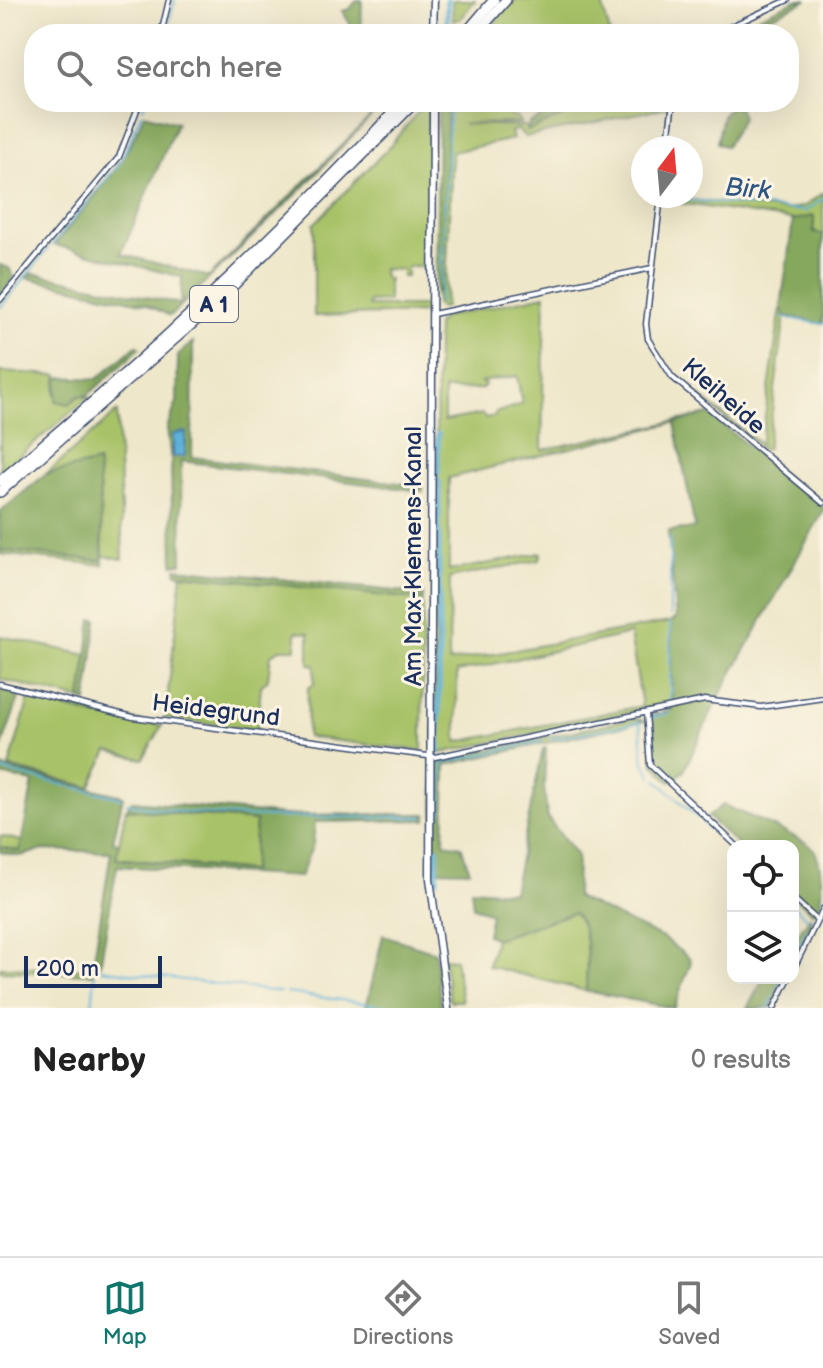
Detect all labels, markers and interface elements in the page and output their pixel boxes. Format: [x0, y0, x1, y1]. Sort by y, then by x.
search box [24, 24, 799, 112]
icon: search [52, 46, 96, 90]
text: Search here [116, 50, 282, 86]
north arrow [631, 136, 703, 208]
water label: Birk [724, 172, 773, 207]
road number: A 1 [190, 286, 238, 322]
street label: Kleiheide [676, 352, 772, 441]
street label: Am Max-Klemens-Kanal [399, 426, 428, 686]
street label: Heidegrund [150, 688, 282, 733]
map controls [727, 840, 799, 984]
button: locate [727, 840, 799, 912]
button: layers [727, 912, 799, 984]
scale bar [24, 952, 162, 988]
text: 200 m [36, 956, 99, 983]
text: Nearby [32, 1040, 146, 1081]
text: 0 results [691, 1045, 791, 1076]
tab: Map [103, 1276, 147, 1351]
tab: Directions [352, 1276, 453, 1351]
tab: Saved [659, 1276, 720, 1351]

